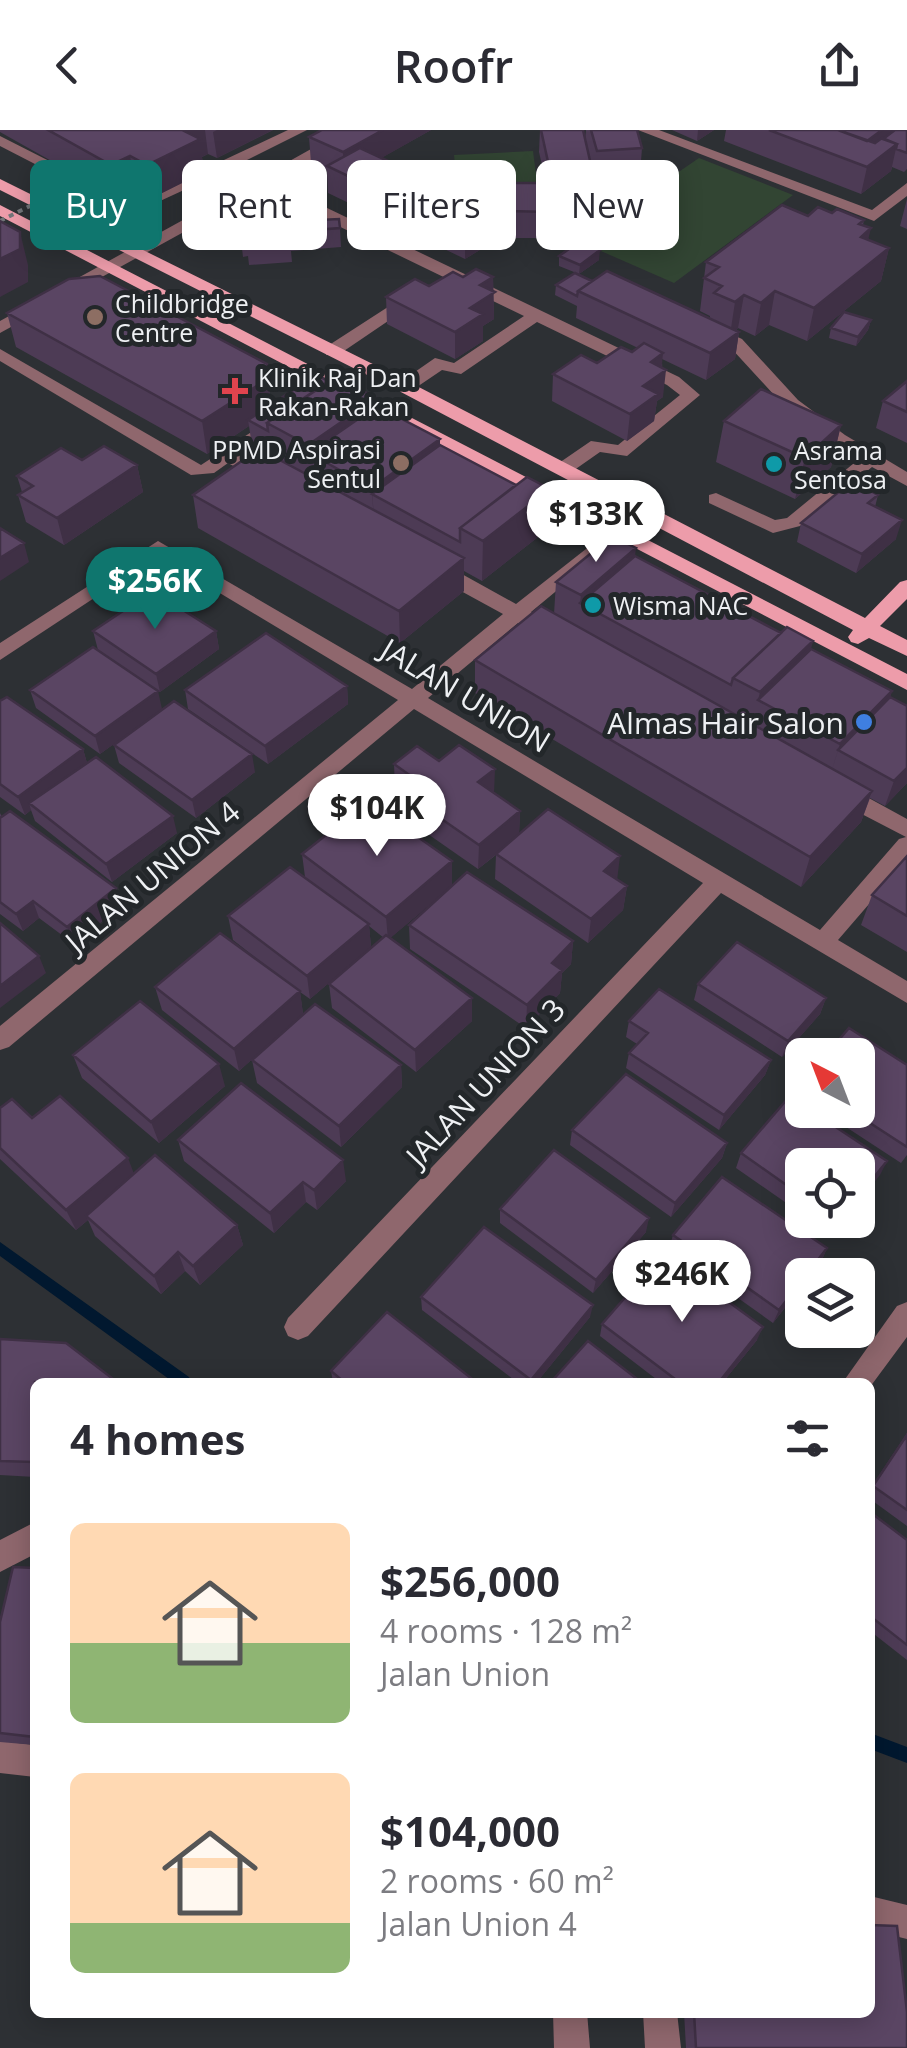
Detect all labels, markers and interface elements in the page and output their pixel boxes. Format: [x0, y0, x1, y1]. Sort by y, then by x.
text: Roofr [394, 35, 513, 96]
icon: back [40, 38, 95, 93]
icon: share [812, 38, 867, 93]
chip: Buy [30, 160, 162, 250]
chip: Rent [182, 160, 327, 250]
chip: Filters [347, 160, 516, 250]
chip: New [536, 160, 679, 250]
place label: Childbridge Centre [115, 286, 249, 349]
marker: Childbridge Centre [84, 306, 106, 328]
place label: Klinik Raj Dan Rakan-Rakan [258, 360, 417, 423]
marker: Klinik Raj Dan Rakan-Rakan [222, 378, 248, 404]
place label: PPMD Aspirasi Sentul [212, 432, 381, 495]
place label: Asrama Sentosa [794, 433, 887, 496]
marker: PPMD Aspirasi Sentul [390, 452, 412, 474]
marker: Asrama Sentosa [763, 453, 785, 475]
pin: $133K [526, 480, 666, 565]
text: $133K [549, 491, 643, 534]
pin: $256K [85, 547, 225, 632]
text: $256K [108, 558, 202, 601]
place label: Wisma NAC [613, 588, 748, 622]
marker: Wisma NAC [582, 594, 604, 616]
street label: JALAN UNION [371, 627, 558, 762]
place label: Almas Hair Salon [607, 702, 844, 743]
marker: Almas Hair Salon [853, 711, 875, 733]
pin: $104K [307, 774, 447, 859]
text: $104K [330, 785, 424, 828]
street label: JALAN UNION 4 [54, 791, 248, 963]
street label: JALAN UNION 3 [394, 989, 574, 1177]
north arrow [785, 1038, 875, 1128]
map controls [785, 1038, 875, 1348]
button: locate [785, 1148, 875, 1238]
pin: $246K [612, 1240, 752, 1325]
text: $246K [635, 1251, 729, 1294]
button: layers [785, 1258, 875, 1348]
text: 4 homes [70, 1410, 245, 1467]
icon: filters [780, 1411, 835, 1466]
text: $256,000 [380, 1552, 560, 1609]
icon: home [150, 1563, 270, 1683]
text: 4 rooms · 128 m² [380, 1609, 632, 1652]
text: Jalan Union [380, 1652, 550, 1695]
text: $104,000 [380, 1802, 560, 1859]
icon: home [150, 1813, 270, 1933]
text: 2 rooms · 60 m² [380, 1859, 614, 1902]
text: Jalan Union 4 [380, 1902, 577, 1945]

